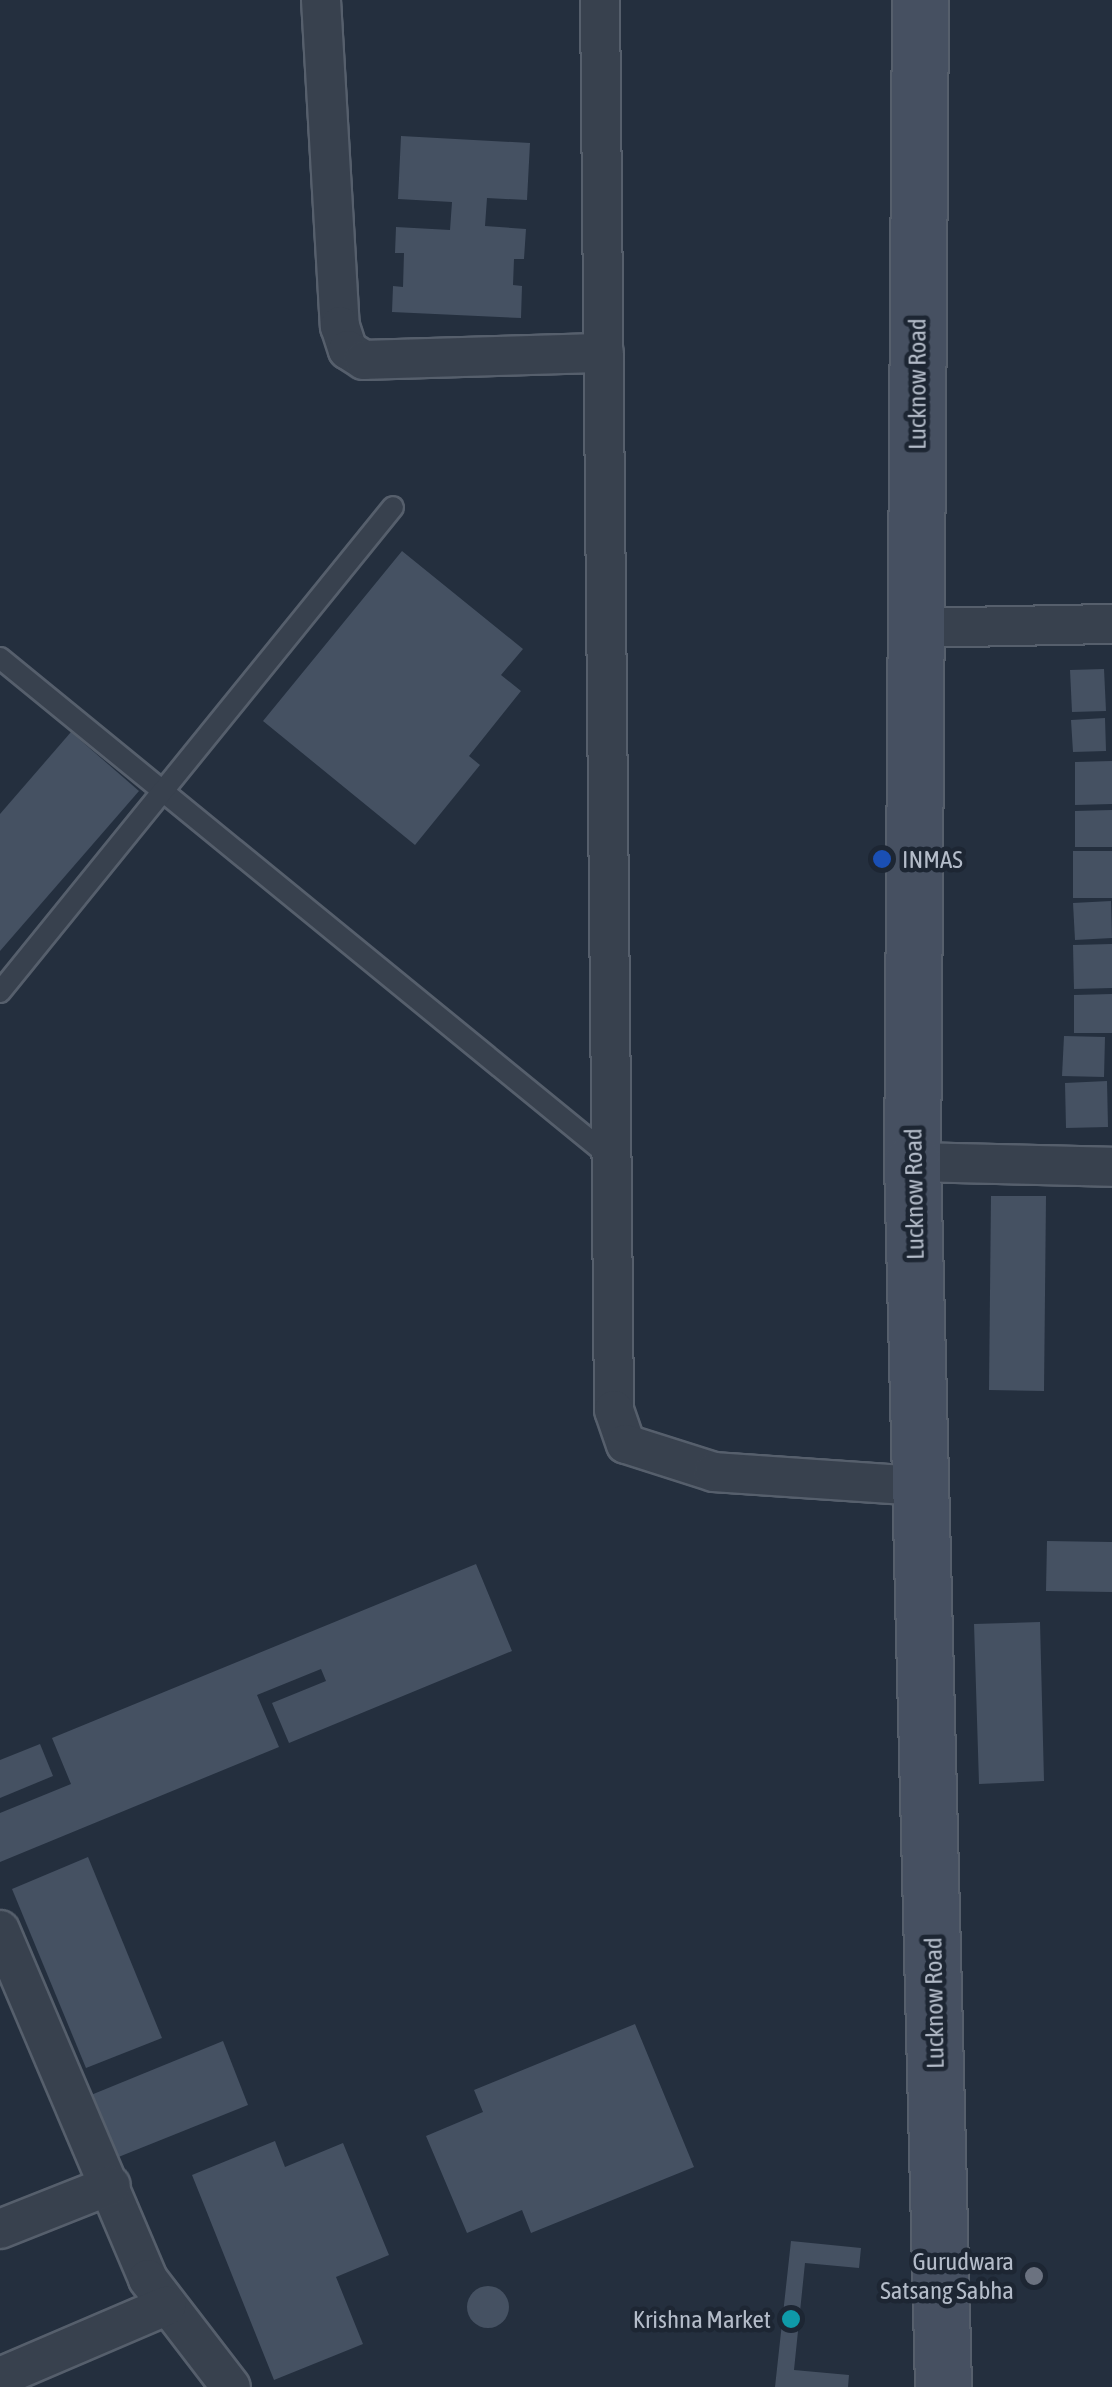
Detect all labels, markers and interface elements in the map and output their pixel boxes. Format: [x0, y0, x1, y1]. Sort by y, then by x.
street label: Lucknow Road [902, 318, 932, 450]
place label: INMAS [902, 844, 963, 874]
marker: INMAS [871, 848, 893, 870]
street label: Lucknow Road [898, 1128, 930, 1260]
street label: Lucknow Road [918, 1937, 950, 2069]
place label: Gurudwara Satsang Sabha [880, 2247, 1014, 2306]
marker: Gurudwara Satsang Sabha [1023, 2265, 1045, 2287]
place label: Krishna Market [633, 2304, 771, 2334]
marker: Krishna Market [780, 2308, 802, 2330]

